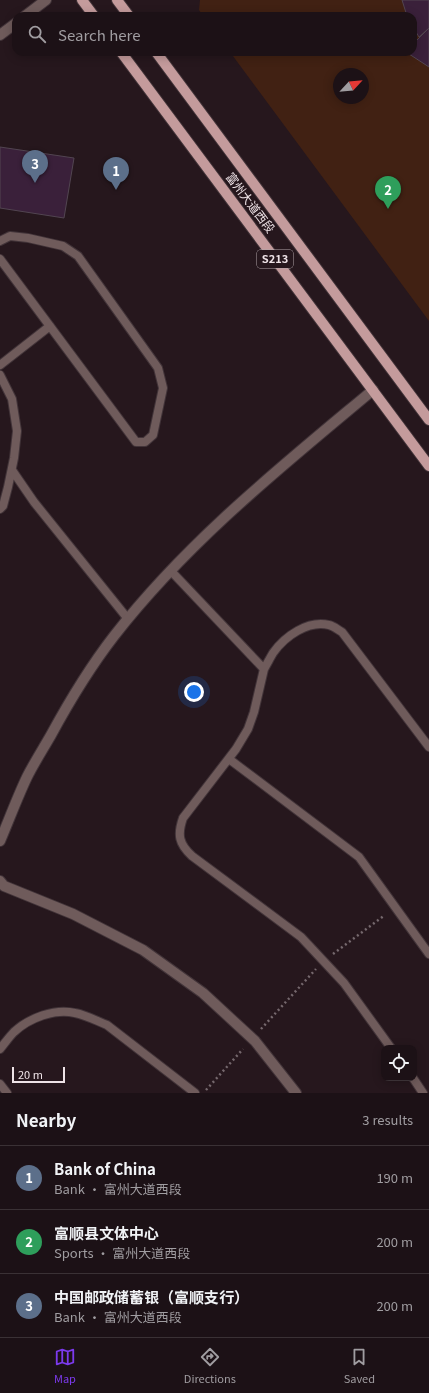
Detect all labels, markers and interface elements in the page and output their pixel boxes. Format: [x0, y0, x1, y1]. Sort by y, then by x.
search box [12, 12, 417, 56]
icon: search [26, 23, 48, 45]
text: Search here [58, 24, 140, 45]
north arrow [333, 68, 369, 104]
pin: 3 [22, 150, 48, 183]
pin: 1 [103, 157, 129, 190]
street label: 富州大道西段 [223, 168, 280, 236]
pin: 2 [375, 176, 401, 209]
road number: S213 [257, 250, 293, 268]
your location [184, 682, 204, 702]
map controls [381, 1045, 417, 1081]
button: locate [381, 1045, 417, 1081]
scale bar [12, 1065, 65, 1084]
text: 20 m [18, 1066, 43, 1082]
text: Nearby [16, 1107, 76, 1132]
text: 3 results [362, 1110, 413, 1129]
text: Bank of China [54, 1158, 156, 1179]
text: 1 [25, 1168, 33, 1187]
text: 190 m [376, 1168, 413, 1187]
text: Bank · 富州大道西段 [54, 1179, 182, 1198]
text: 富顺县文体中心 [54, 1222, 159, 1243]
text: 2 [25, 1232, 33, 1251]
text: 200 m [376, 1232, 413, 1251]
text: Sports · 富州大道西段 [54, 1243, 190, 1262]
text: 中国邮政储蓄银（富顺支行） [54, 1286, 249, 1307]
text: 3 [25, 1296, 33, 1315]
text: 200 m [376, 1296, 413, 1315]
text: Bank · 富州大道西段 [54, 1307, 182, 1326]
tab: Map [54, 1346, 76, 1386]
tab: Directions [184, 1346, 236, 1386]
tab: Saved [344, 1346, 375, 1386]

